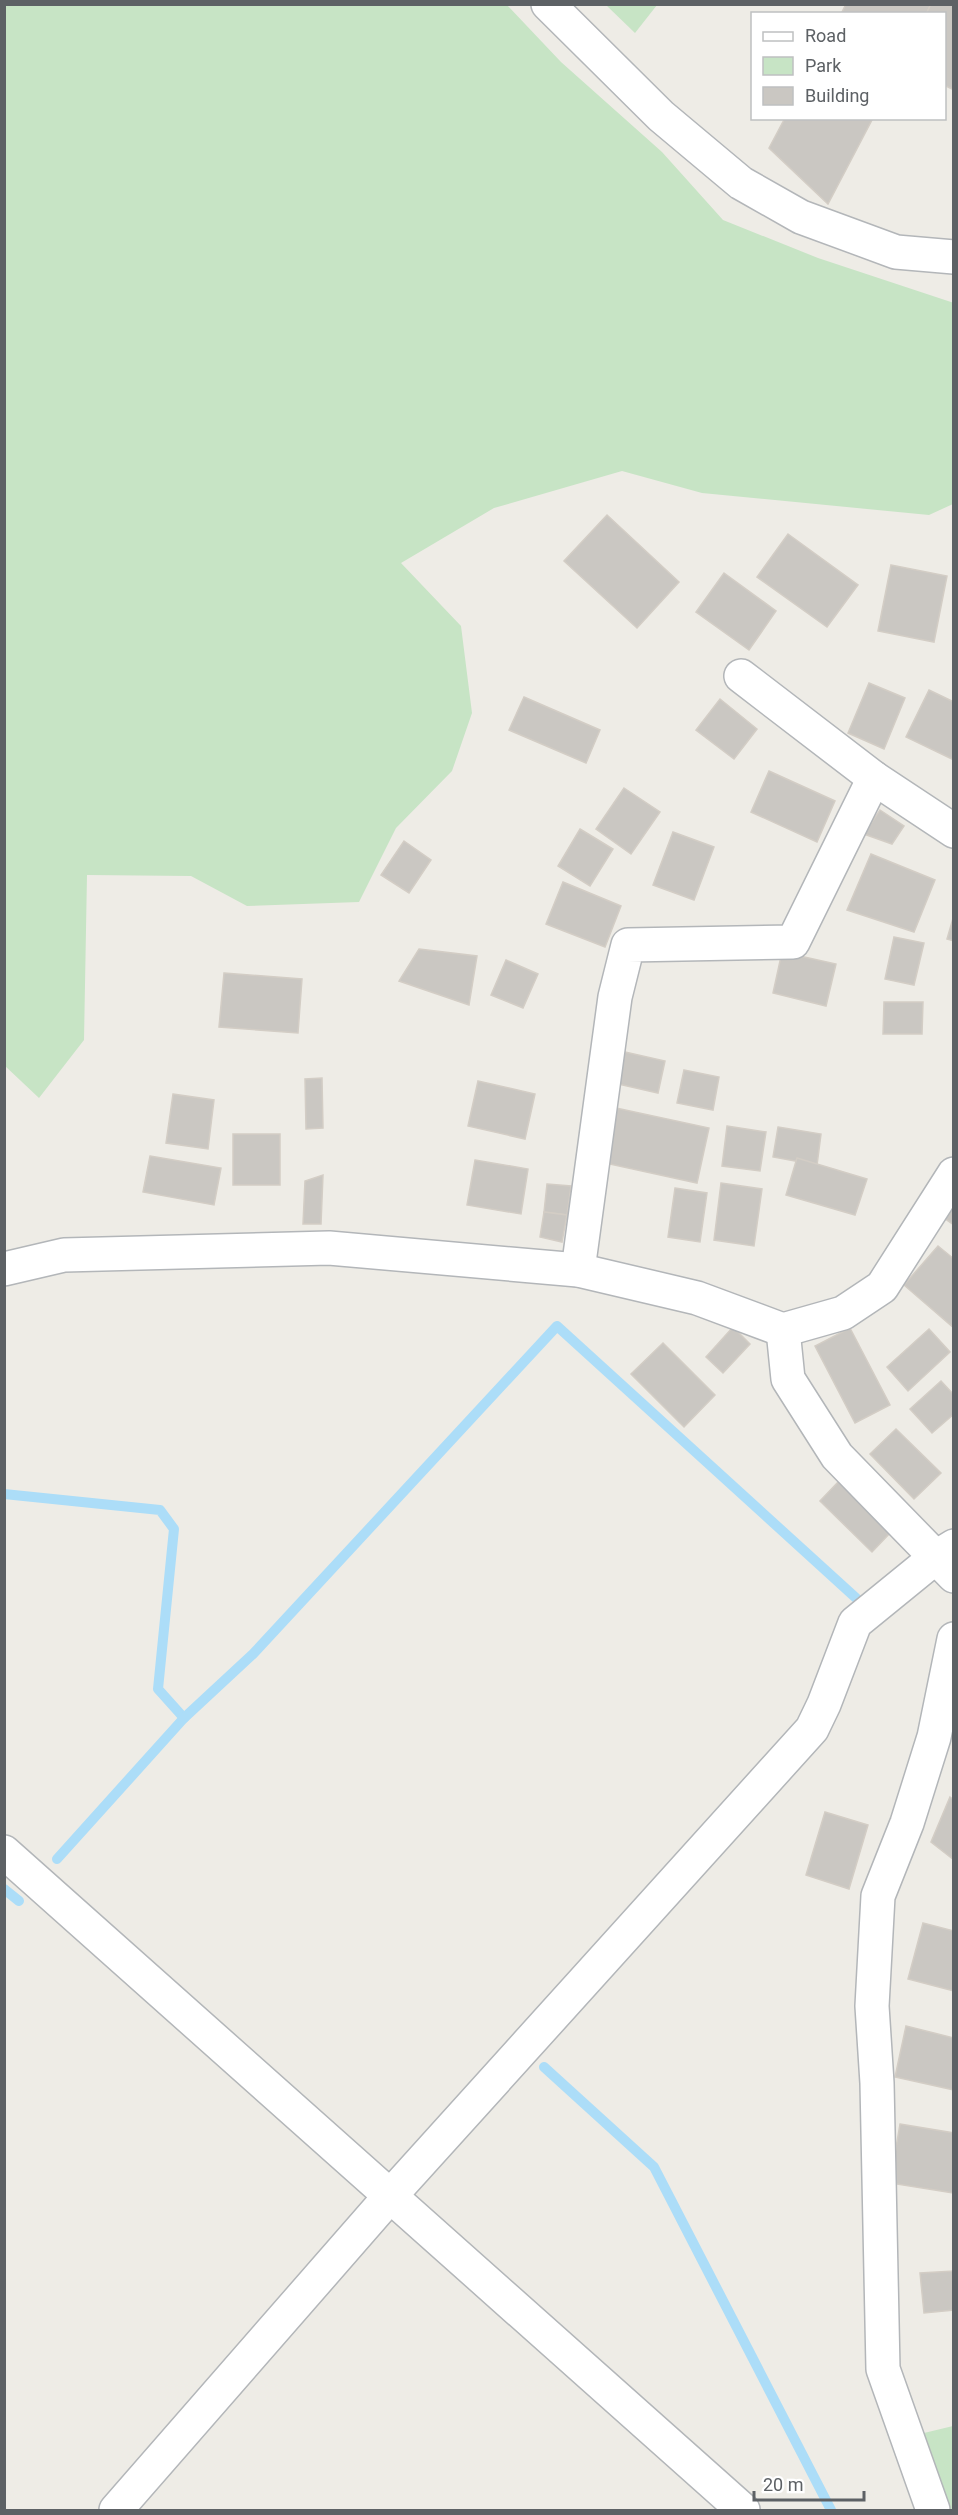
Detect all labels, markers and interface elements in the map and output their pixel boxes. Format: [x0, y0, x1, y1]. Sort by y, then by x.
legend [751, 12, 946, 120]
text: Road [805, 25, 846, 46]
text: Park [805, 55, 842, 76]
text: Building [805, 85, 869, 106]
scale bar [754, 2464, 864, 2502]
text: 20 m [763, 2474, 803, 2495]

